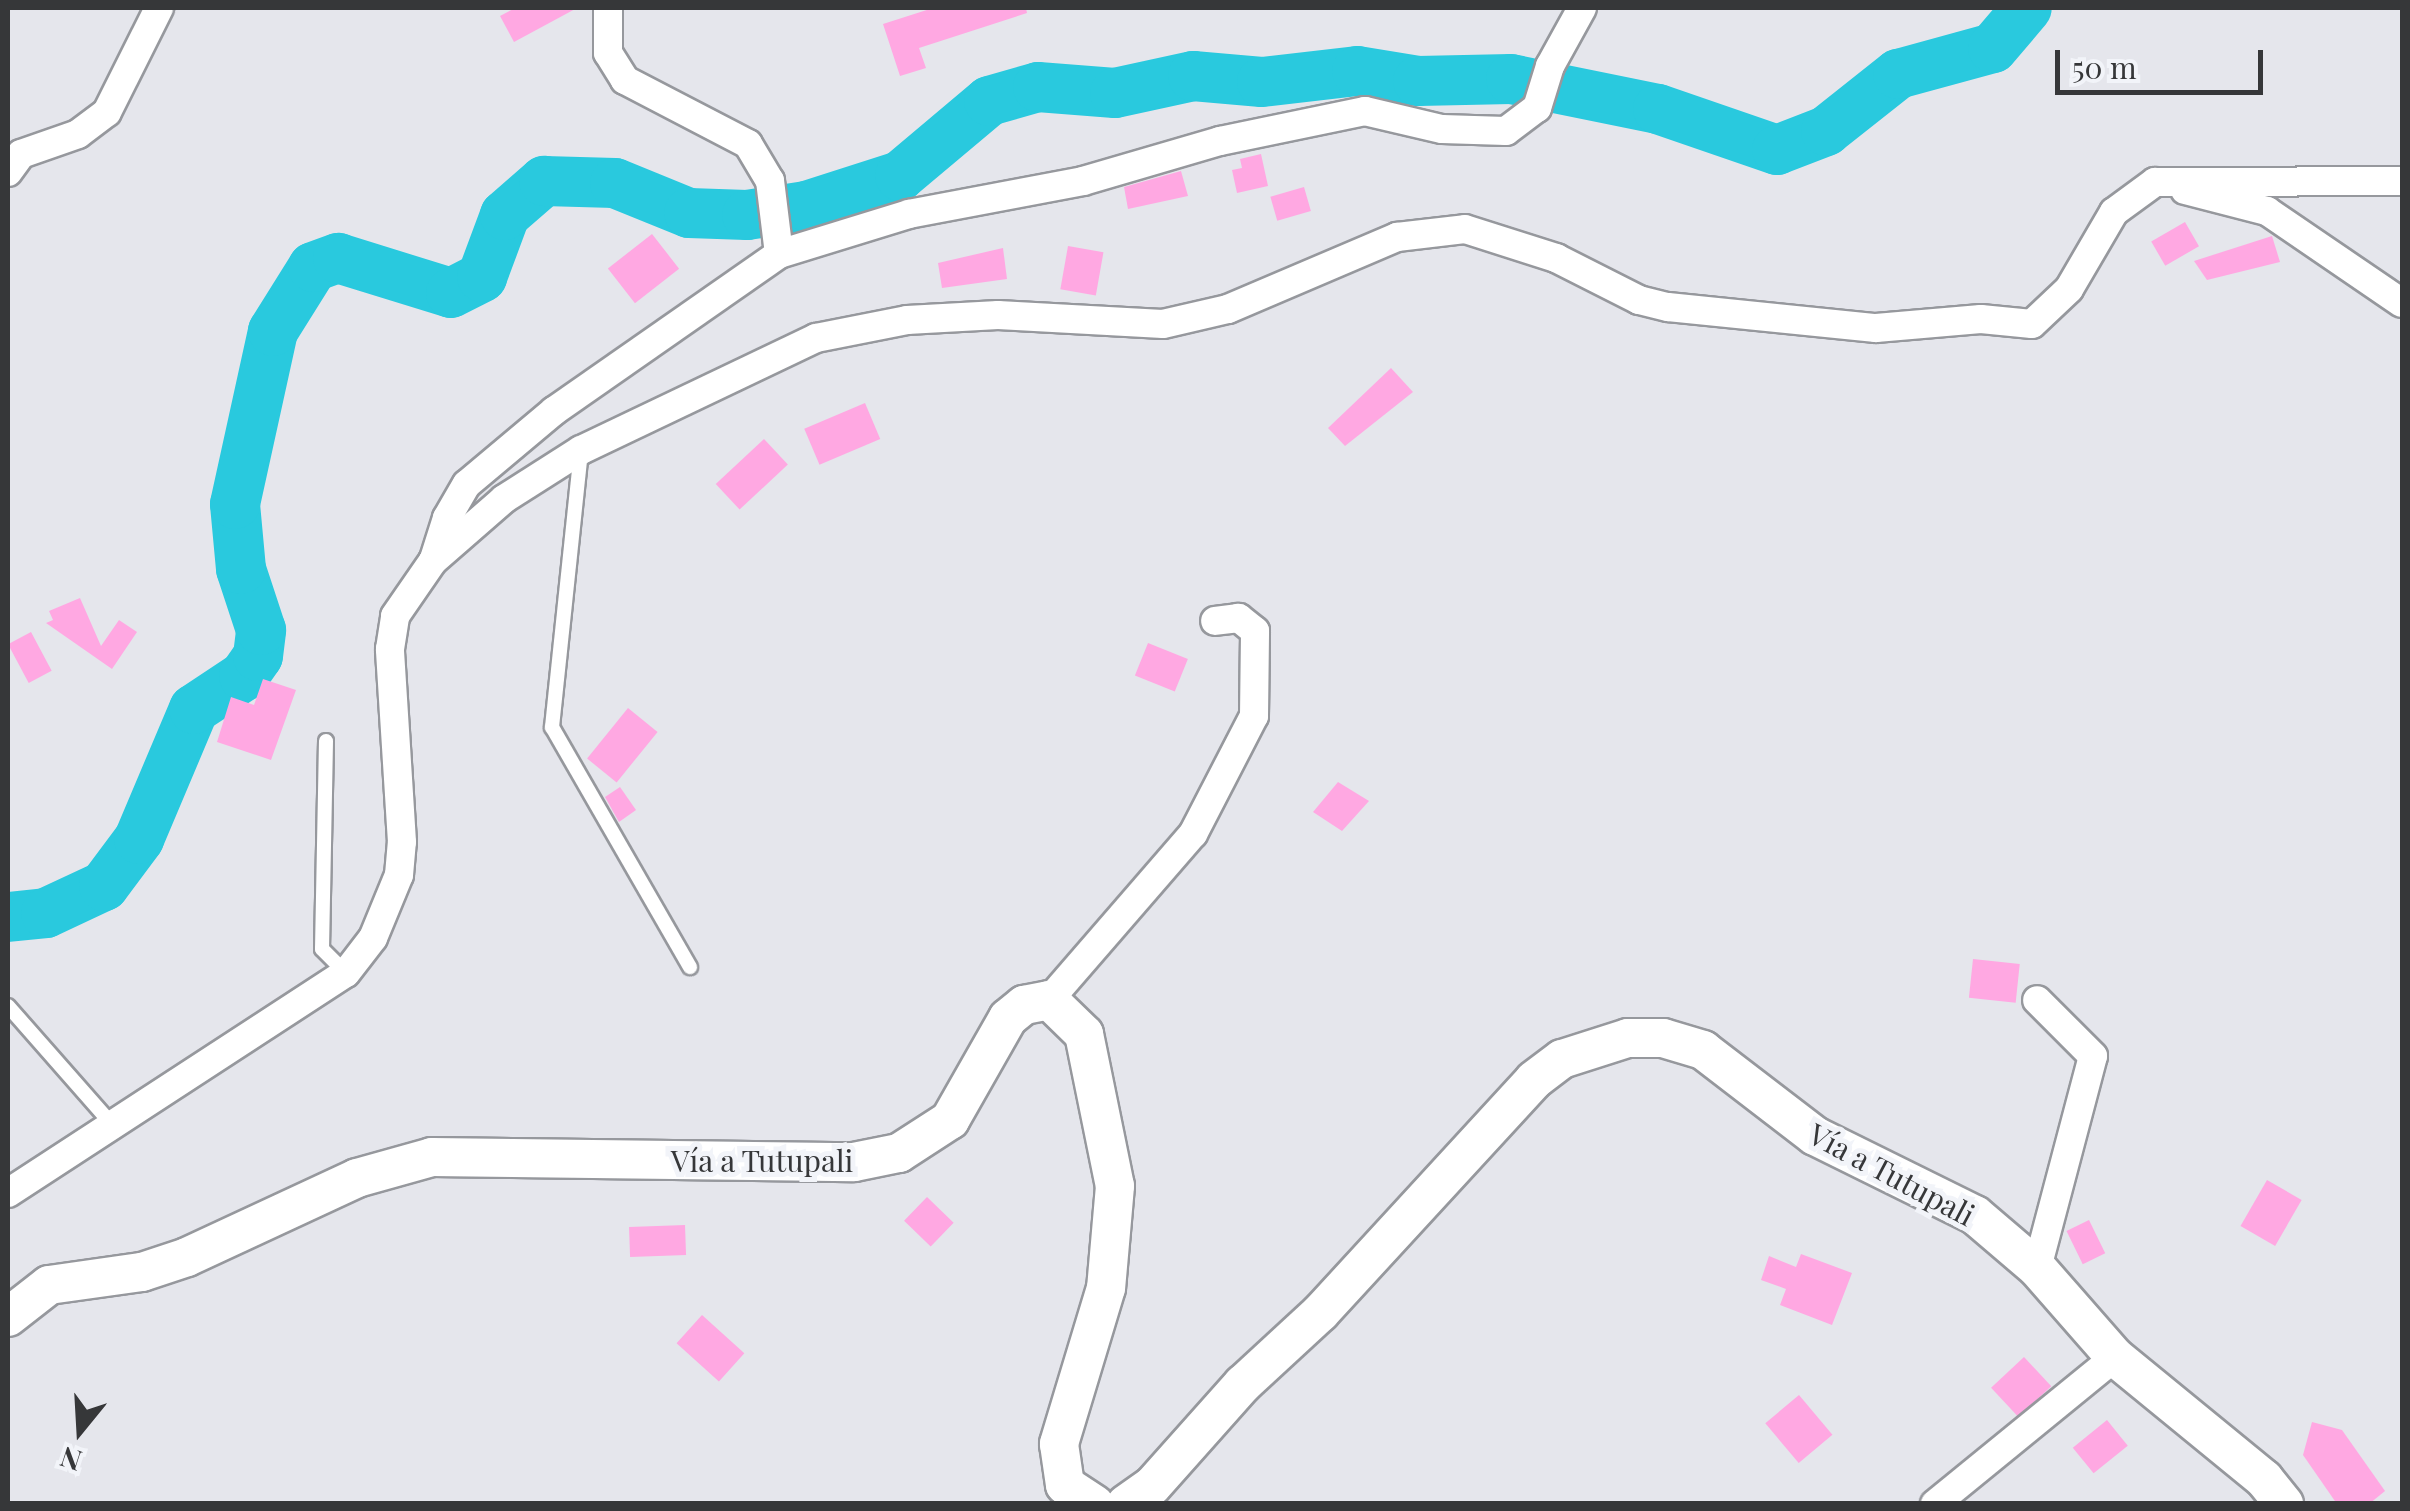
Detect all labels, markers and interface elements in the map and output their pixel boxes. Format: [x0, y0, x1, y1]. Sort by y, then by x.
scale bar [2060, 30, 2268, 92]
text: 50 m [2072, 47, 2137, 87]
street label: Vía a Tutupali [1802, 1115, 1982, 1233]
street label: Vía a Tutupali [670, 1142, 854, 1178]
north arrow [30, 1381, 130, 1481]
text: N [55, 1439, 86, 1481]

